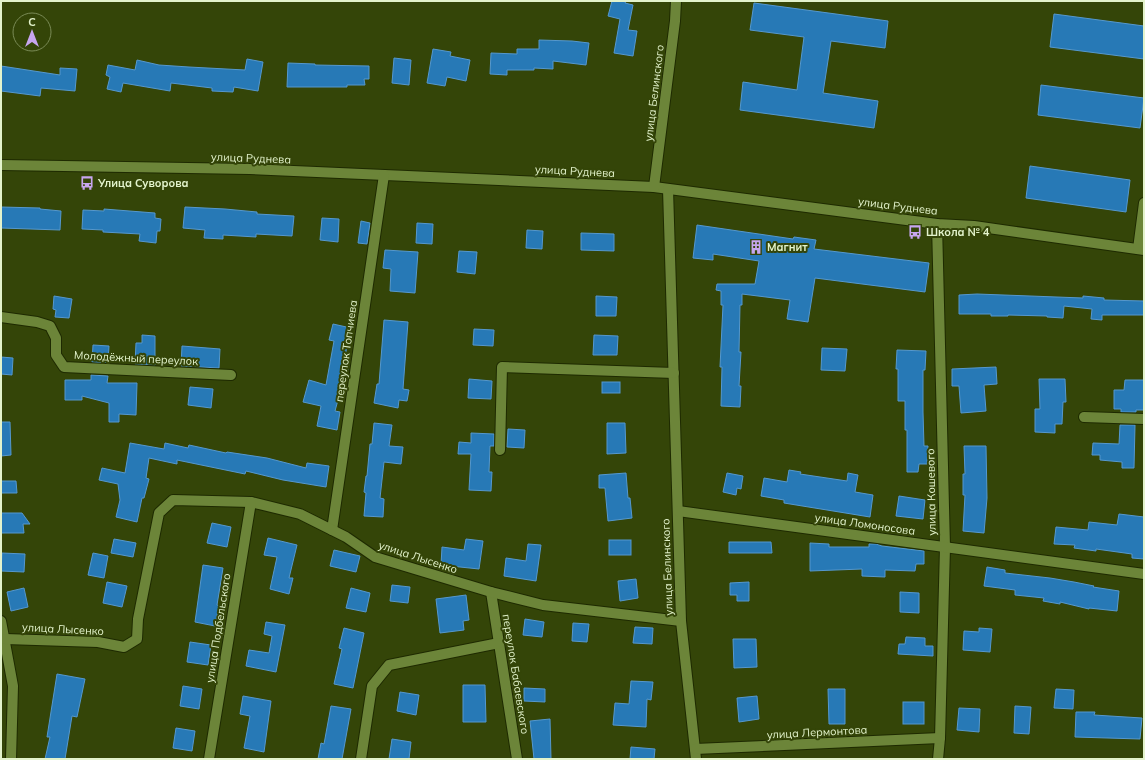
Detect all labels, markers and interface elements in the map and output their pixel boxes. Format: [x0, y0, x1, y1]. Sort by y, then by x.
north arrow [12, 12, 52, 52]
text: С [28, 15, 36, 29]
street label: улица Белинского [641, 44, 667, 142]
street label: улица Руднева [211, 150, 291, 166]
street label: улица Руднева [535, 162, 615, 180]
bus stop icon: Улица Суворова [79, 175, 95, 191]
place label: Улица Суворова [97, 176, 189, 190]
street label: улица Руднева [857, 194, 939, 218]
bus stop icon: Школа № 4 [907, 224, 923, 240]
place label: Школа № 4 [926, 225, 990, 239]
building icon: Магнит [748, 239, 764, 255]
place label: Магнит [767, 240, 808, 254]
street label: переулок Топчиева [332, 299, 360, 403]
street label: Молодёжный переулок [74, 348, 198, 368]
street label: улица Кошевого [923, 448, 939, 536]
street label: улица Ломоносова [814, 510, 916, 538]
street label: улица Белинского [658, 518, 676, 616]
street label: улица Лысенко [377, 538, 459, 576]
street label: улица Подбельского [202, 572, 234, 684]
street label: переулок Бабаевского [500, 613, 532, 735]
street label: улица Лысенко [22, 620, 104, 638]
street label: улица Лермонтова [766, 722, 868, 742]

